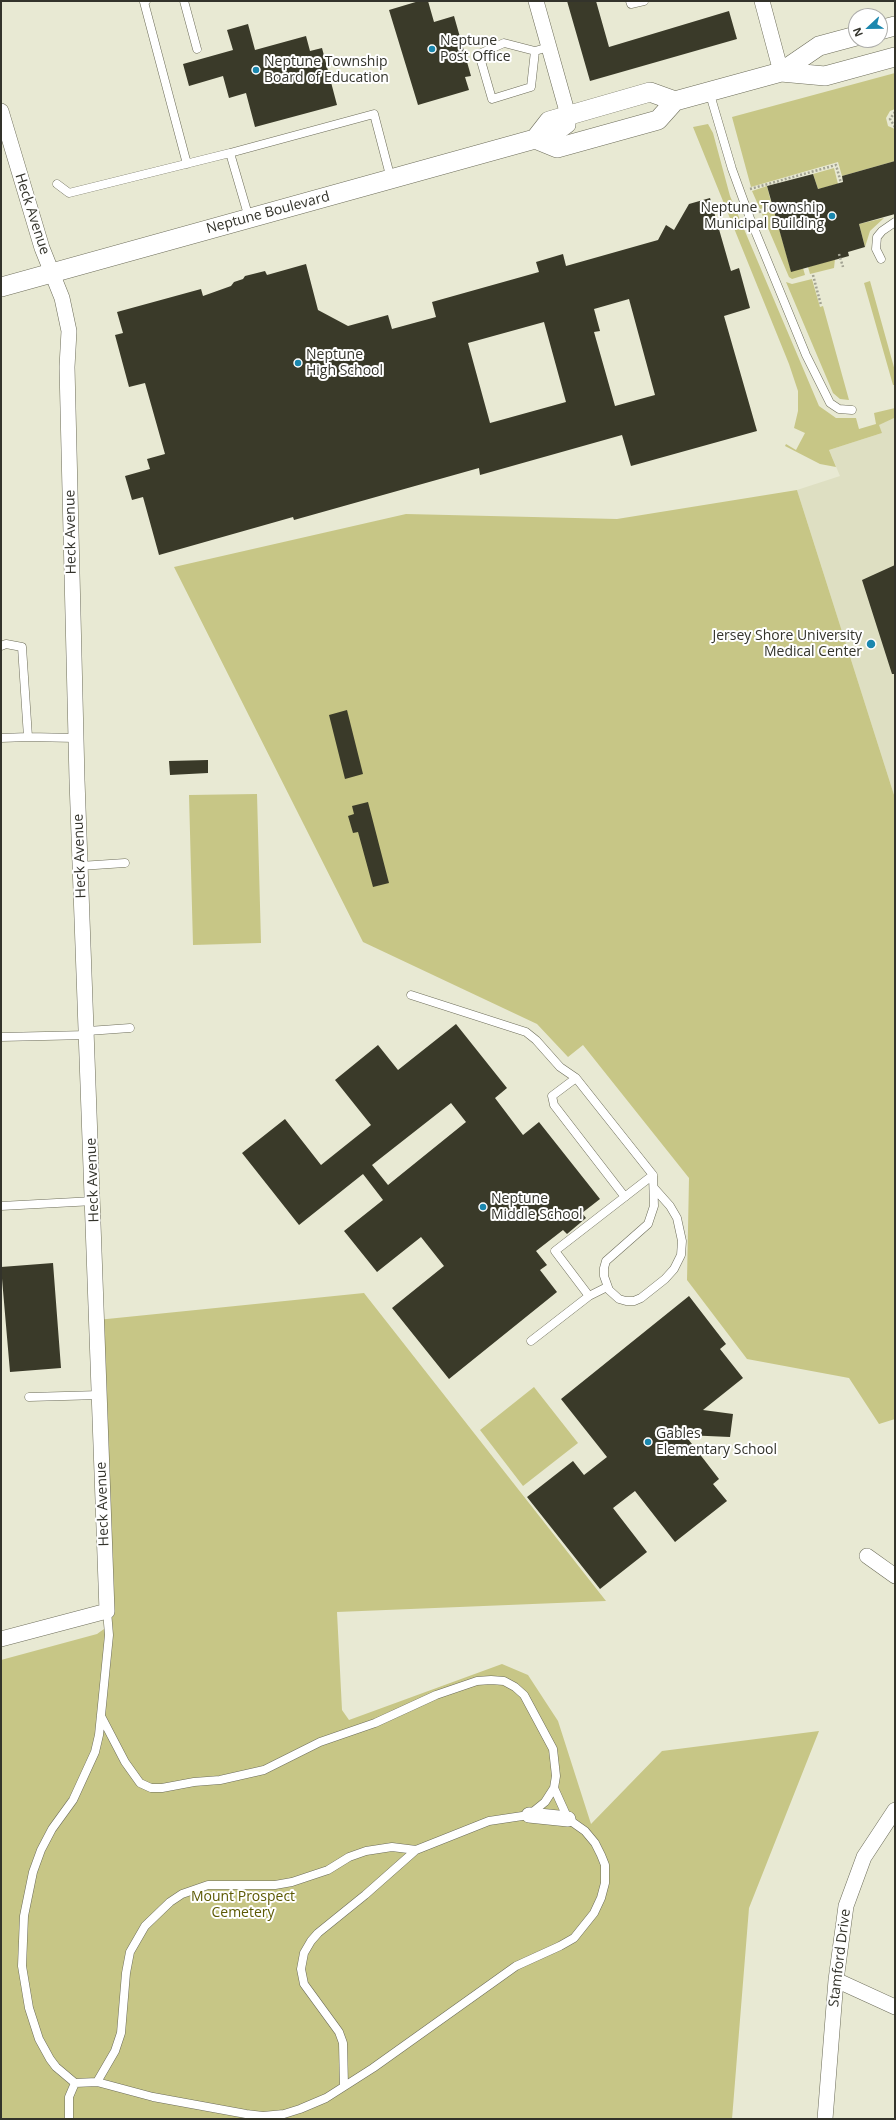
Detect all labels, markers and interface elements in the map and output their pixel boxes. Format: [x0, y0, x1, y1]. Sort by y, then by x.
north arrow [848, 8, 888, 48]
text: N [849, 25, 866, 39]
place label: Neptune Post Office [440, 33, 511, 66]
marker: Neptune Post Office [427, 44, 437, 54]
place label: Neptune Township Board of Education [264, 54, 389, 86]
marker: Neptune Township Board of Education [251, 65, 261, 75]
street label: Heck Avenue [11, 171, 53, 257]
street label: Neptune Boulevard [204, 188, 332, 238]
place label: Neptune Township Municipal Building [700, 200, 824, 232]
marker: Neptune Township Municipal Building [827, 211, 837, 221]
place label: Neptune High School [306, 347, 383, 380]
marker: Neptune High School [293, 358, 303, 368]
street label: Heck Avenue [62, 490, 80, 574]
place label: Jersey Shore University Medical Center [712, 628, 862, 660]
marker: Jersey Shore University Medical Center [865, 638, 877, 650]
street label: Heck Avenue [70, 813, 90, 899]
street label: Heck Avenue [83, 1137, 103, 1223]
place label: Neptune Middle School [491, 1191, 583, 1224]
marker: Neptune Middle School [478, 1202, 488, 1212]
place label: Gables Elementary School [656, 1426, 777, 1458]
marker: Gables Elementary School [643, 1437, 653, 1447]
street label: Heck Avenue [93, 1461, 113, 1547]
park label: Mount Prospect Cemetery [191, 1889, 295, 1922]
street label: Stamford Drive [826, 1908, 854, 2008]

